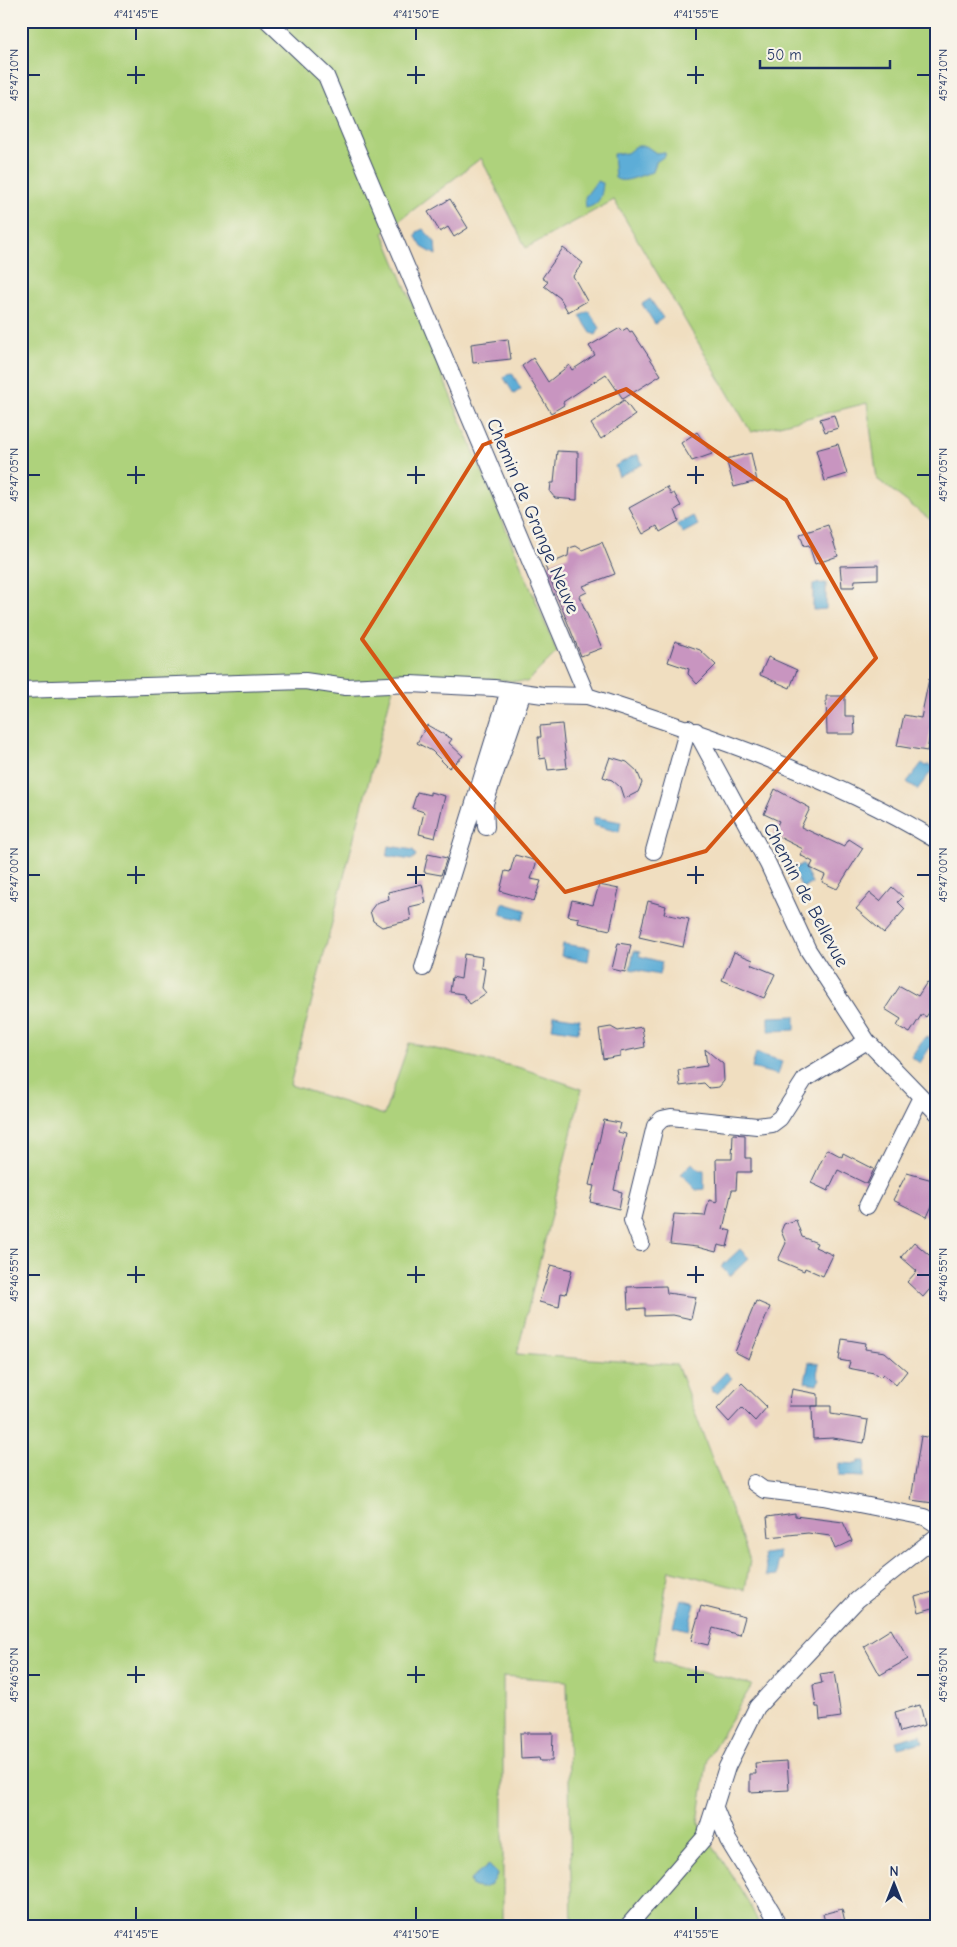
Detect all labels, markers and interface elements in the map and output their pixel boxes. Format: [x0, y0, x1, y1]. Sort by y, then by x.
text: 4°41'45"E [114, 7, 158, 21]
text: 4°41'50"E [393, 7, 439, 21]
text: 4°41'55"E [673, 7, 719, 21]
scale bar [760, 38, 890, 70]
text: 50 m [767, 46, 802, 64]
text: 45°47'10"N [7, 49, 21, 101]
text: 45°47'10"N [936, 49, 950, 101]
street label: Chemin de Grange Neuve [482, 415, 584, 617]
text: 45°47'05"N [7, 448, 21, 502]
text: 45°47'05"N [936, 448, 950, 502]
street label: Chemin de Bellevue [759, 819, 853, 971]
text: 45°47'00"N [7, 848, 21, 902]
text: 45°47'00"N [936, 848, 950, 902]
text: 45°46'55"N [7, 1248, 21, 1302]
text: 45°46'55"N [936, 1248, 950, 1302]
text: 45°46'50"N [7, 1648, 21, 1702]
text: 45°46'50"N [936, 1648, 950, 1702]
north arrow [870, 1860, 920, 1910]
text: N [889, 1863, 899, 1880]
text: 4°41'45"E [114, 1927, 158, 1941]
text: 4°41'50"E [393, 1927, 439, 1941]
text: 4°41'55"E [673, 1927, 719, 1941]

